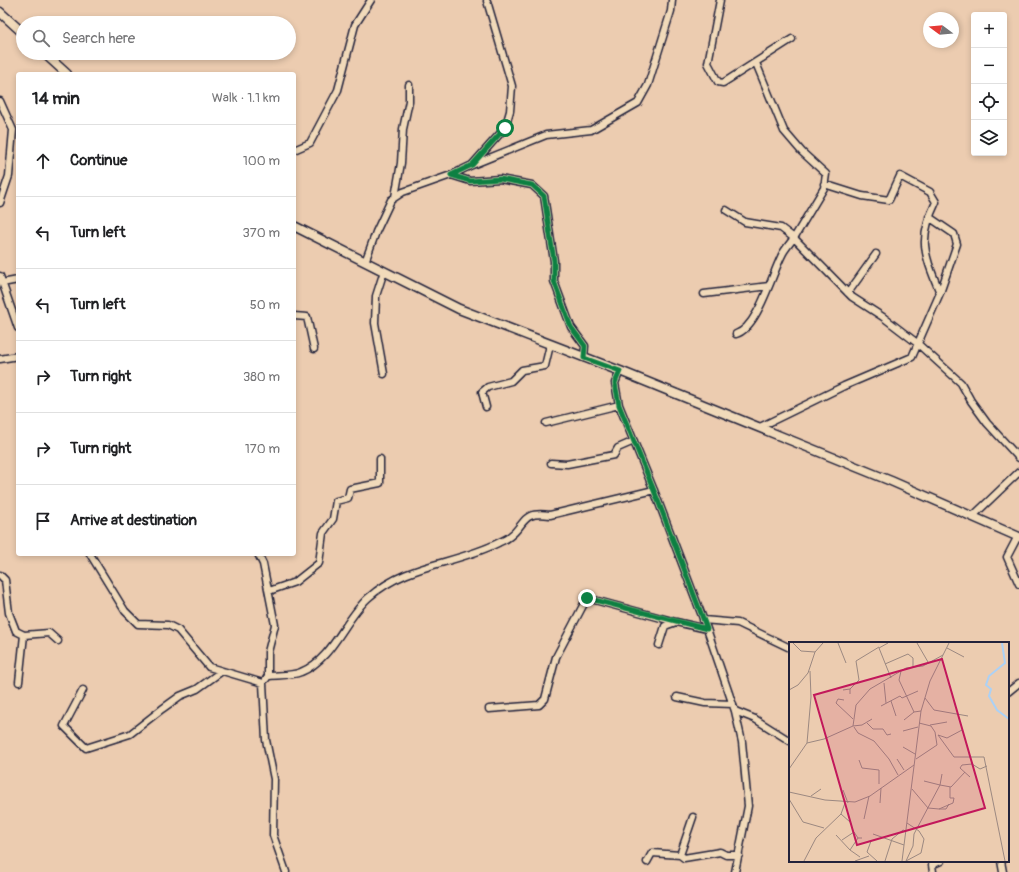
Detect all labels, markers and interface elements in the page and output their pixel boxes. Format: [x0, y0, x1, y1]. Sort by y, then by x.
north arrow [923, 12, 959, 48]
map controls [971, 12, 1007, 156]
button: + [971, 12, 1007, 48]
search box [16, 16, 296, 60]
icon: search [30, 27, 52, 49]
text: Search here [62, 29, 135, 48]
button: − [971, 48, 1007, 84]
button: locate [971, 84, 1007, 120]
text: 14 min [32, 88, 80, 109]
text: Walk · 1.1 km [212, 90, 280, 106]
route start [496, 119, 514, 137]
button: layers [971, 120, 1007, 156]
icon: ahead [32, 150, 54, 172]
text: Continue [70, 151, 128, 170]
text: 100 m [243, 153, 280, 169]
icon: left [32, 222, 54, 244]
text: Turn left [70, 223, 126, 242]
text: 370 m [243, 225, 280, 241]
icon: left [32, 294, 54, 316]
text: Turn left [70, 295, 126, 314]
text: 50 m [250, 297, 280, 313]
icon: right [32, 366, 54, 388]
text: Turn right [70, 367, 131, 386]
text: 380 m [243, 369, 280, 385]
icon: right [32, 438, 54, 460]
text: Turn right [70, 439, 131, 458]
text: 170 m [245, 441, 280, 457]
icon: arrive [32, 510, 54, 532]
text: Arrive at destination [70, 511, 197, 530]
route end [578, 589, 596, 607]
inset map [789, 642, 1009, 862]

